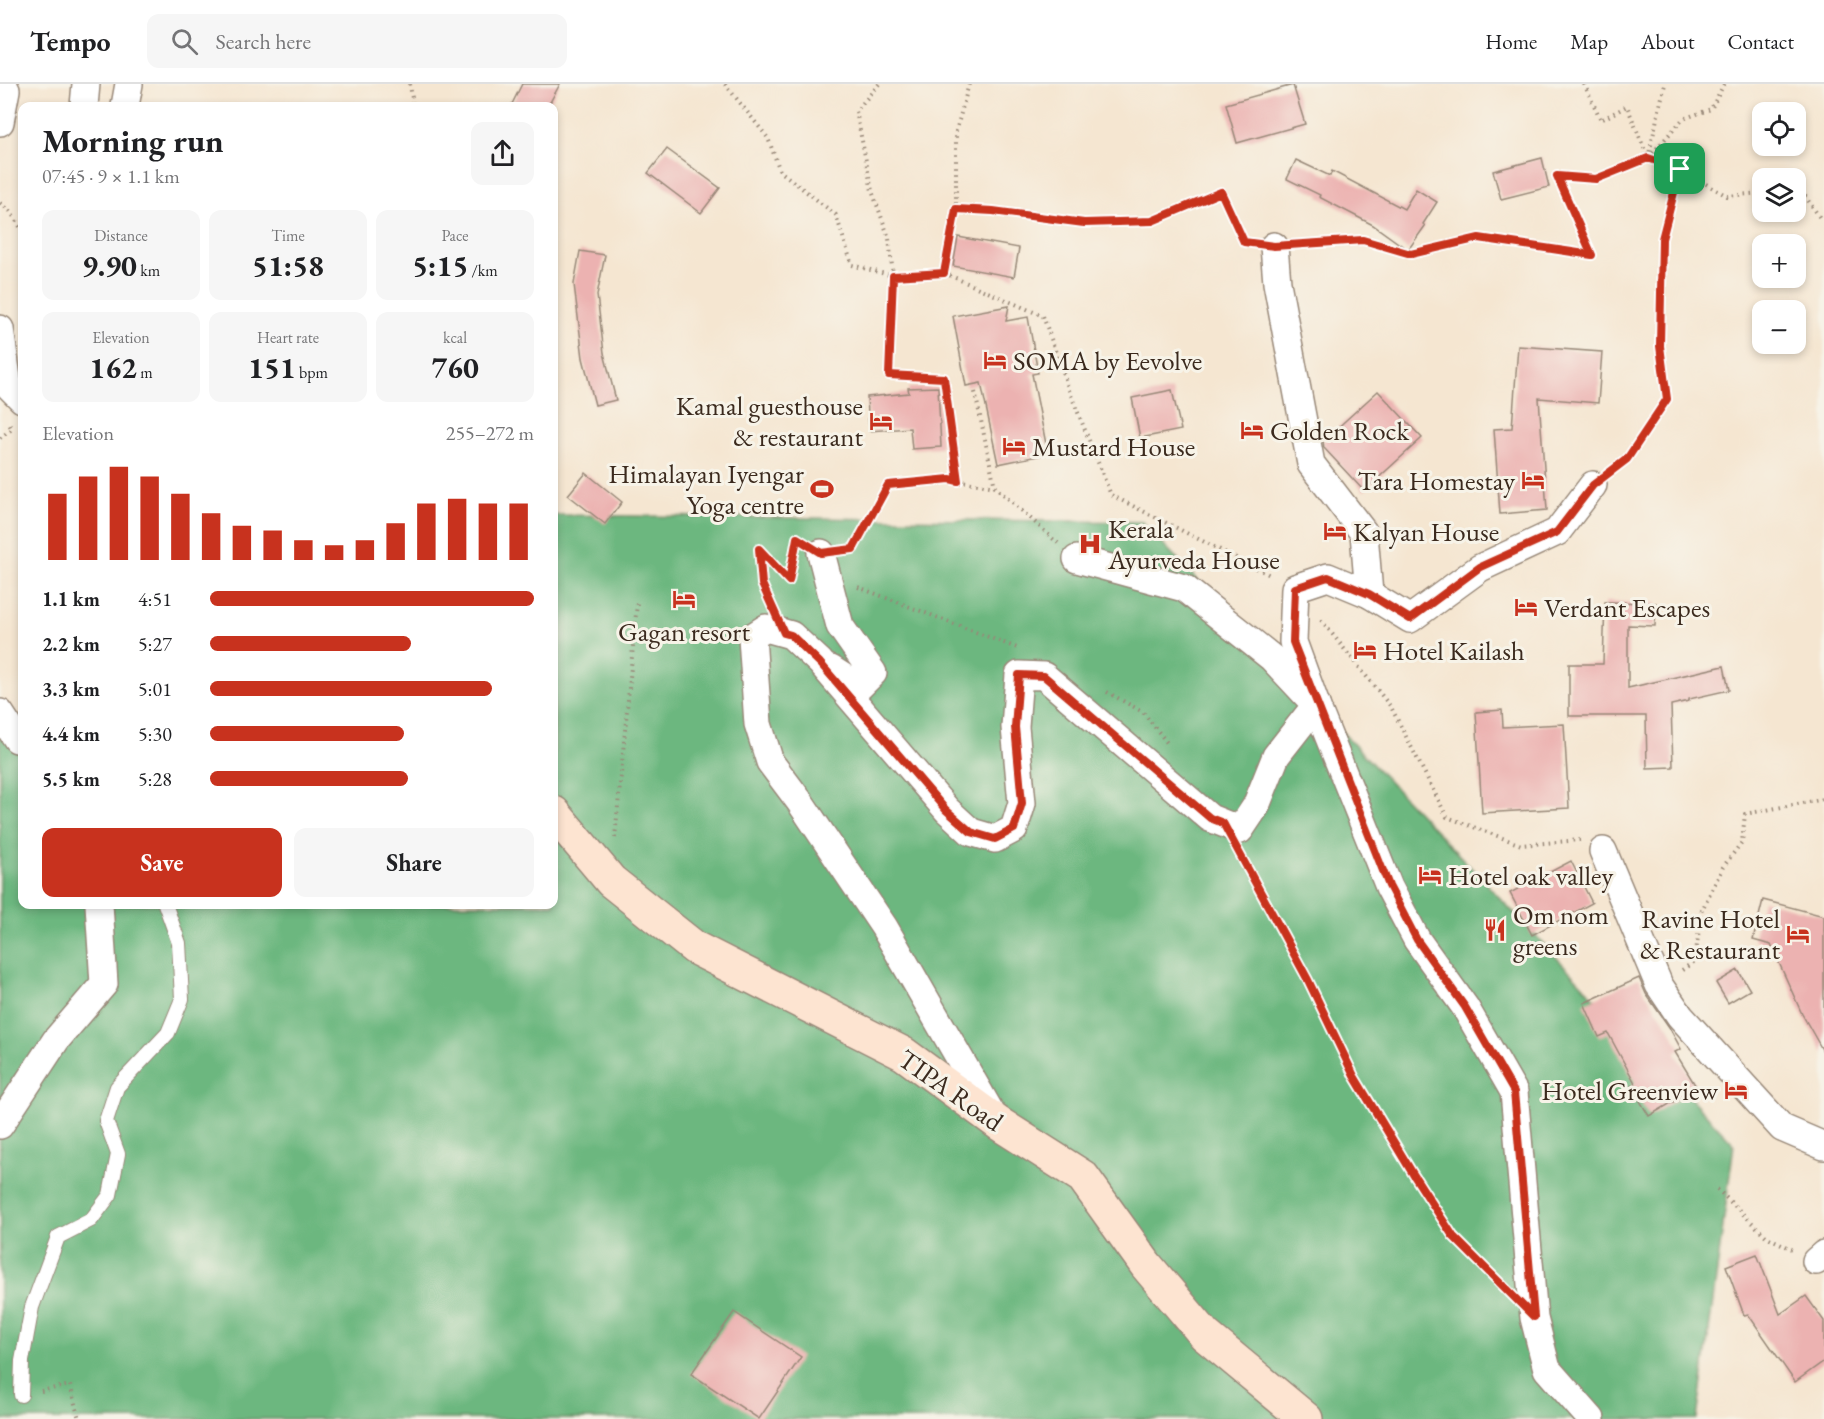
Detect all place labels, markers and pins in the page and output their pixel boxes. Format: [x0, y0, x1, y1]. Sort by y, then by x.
pin [1654, 143, 1705, 194]
place label: SOMA by Eevolve [1013, 343, 1202, 378]
hotel icon: SOMA by Eevolve [982, 347, 1008, 373]
place label: Kamal guesthouse & restaurant [676, 388, 864, 454]
hotel icon: Kamal guesthouse & restaurant [868, 408, 894, 434]
place label: Golden Rock [1270, 413, 1410, 448]
hotel icon: Golden Rock [1239, 417, 1265, 443]
place label: Mustard House [1032, 429, 1195, 464]
hotel icon: Mustard House [1001, 433, 1027, 459]
place label: Himalayan Iyengar Yoga centre [608, 456, 804, 522]
place label: Tara Homestay [1357, 463, 1515, 498]
hotel icon: Tara Homestay [1520, 467, 1546, 493]
sports icon: Himalayan Iyengar Yoga centre [809, 476, 835, 502]
place label: Kerala Ayurveda House [1107, 511, 1280, 577]
place label: Kalyan House [1353, 514, 1499, 549]
hotel icon: Kalyan House [1322, 518, 1348, 544]
hospital icon: Kerala Ayurveda House [1077, 531, 1103, 557]
hotel icon: Gagan resort [671, 586, 697, 612]
place label: Verdant Escapes [1544, 590, 1710, 625]
hotel icon: Verdant Escapes [1513, 594, 1539, 620]
place label: Gagan resort [618, 614, 750, 649]
place label: Hotel Kailash [1383, 633, 1525, 668]
hotel icon: Hotel Kailash [1352, 637, 1378, 663]
place label: Hotel oak valley [1448, 858, 1613, 893]
hotel icon: Hotel oak valley [1417, 862, 1443, 888]
place label: Om nom greens [1513, 897, 1609, 963]
place label: Ravine Hotel & Restaurant [1640, 901, 1781, 967]
restaurant icon: Om nom greens [1482, 917, 1508, 943]
hotel icon: Ravine Hotel & Restaurant [1785, 921, 1811, 947]
place label: Hotel Greenview [1541, 1073, 1718, 1108]
hotel icon: Hotel Greenview [1723, 1077, 1749, 1103]

